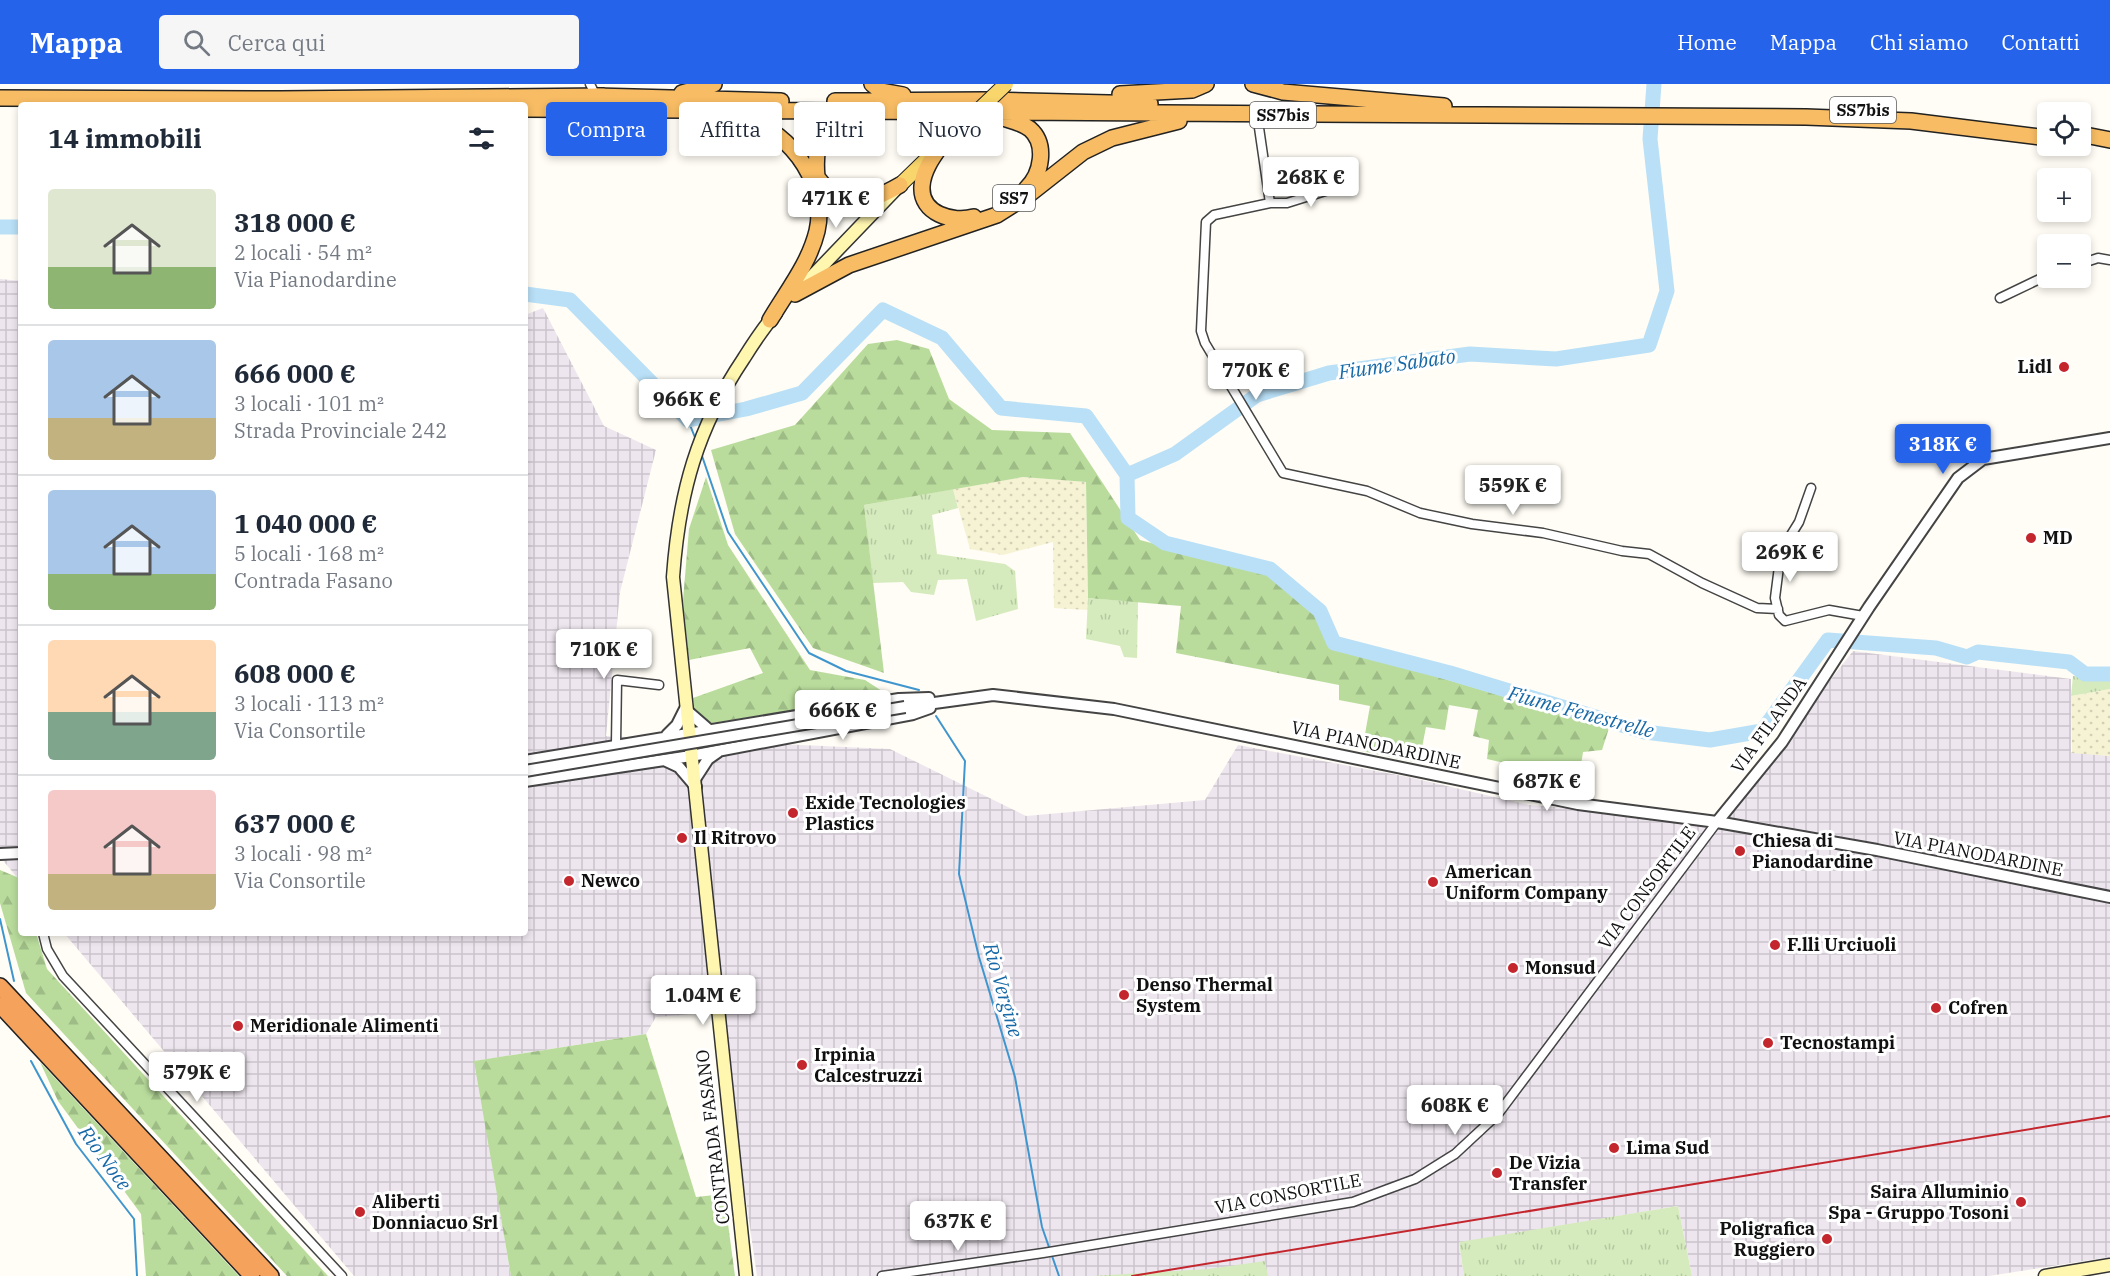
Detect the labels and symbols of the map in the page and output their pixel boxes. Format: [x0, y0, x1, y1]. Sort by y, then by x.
road number: SS7bis [1830, 97, 1896, 123]
road number: SS7bis [1250, 102, 1316, 128]
pin: 268K € [1262, 157, 1360, 208]
pin: 471K € [787, 178, 885, 229]
road number: SS7 [993, 185, 1035, 211]
water label: Fiume Sabato [1336, 342, 1457, 385]
pin: 770K € [1207, 350, 1305, 401]
place label: Lidl [2018, 355, 2052, 378]
marker: Lidl [2057, 360, 2071, 374]
pin: 966K € [638, 379, 736, 430]
pin: 318K € [1894, 424, 1992, 475]
pin: 559K € [1464, 465, 1562, 516]
place label: MD [2043, 526, 2073, 549]
marker: MD [2024, 531, 2038, 545]
pin: 269K € [1741, 532, 1839, 583]
pin: 710K € [555, 629, 653, 680]
street label: VIA FILANDA [1726, 671, 1812, 778]
water label: Fiume Fenestrelle [1504, 679, 1657, 744]
pin: 666K € [794, 690, 892, 741]
street label: VIA PIANODARDINE [1289, 715, 1463, 774]
pin: 687K € [1498, 761, 1596, 812]
place label: Exide Tecnologies Plastics [805, 791, 966, 835]
marker: Exide Tecnologies Plastics [786, 806, 800, 820]
street label: VIA CONSORTILE [1593, 822, 1700, 954]
place label: Il Ritrovo [694, 826, 776, 849]
street label: VIA PIANODARDINE [1891, 826, 2065, 881]
place label: Chiesa di Pianodardine [1752, 829, 1873, 873]
marker: Il Ritrovo [675, 831, 689, 845]
marker: Chiesa di Pianodardine [1733, 844, 1747, 858]
place label: American Uniform Company [1445, 860, 1609, 904]
place label: Newco [581, 869, 640, 892]
marker: Newco [562, 874, 576, 888]
marker: American Uniform Company [1426, 875, 1440, 889]
place label: F.lli Urciuoli [1787, 933, 1896, 956]
marker: F.lli Urciuoli [1768, 938, 1782, 952]
water label: Rio Vergine [977, 939, 1030, 1040]
place label: Monsud [1525, 956, 1596, 979]
marker: Monsud [1506, 961, 1520, 975]
place label: Denso Thermal System [1136, 973, 1273, 1017]
pin: 1.04M € [648, 975, 758, 1026]
marker: Denso Thermal System [1117, 988, 1131, 1002]
place label: Cofren [1948, 996, 2008, 1019]
marker: Cofren [1929, 1001, 1943, 1015]
place label: Meridionale Alimenti [250, 1014, 439, 1037]
marker: Meridionale Alimenti [231, 1019, 245, 1033]
place label: Tecnostampi [1780, 1031, 1895, 1054]
marker: Tecnostampi [1761, 1036, 1775, 1050]
place label: Irpinia Calcestruzzi [814, 1043, 923, 1087]
street label: CONTRADA FASANO [690, 1048, 735, 1226]
pin: 579K € [148, 1052, 246, 1103]
marker: Irpinia Calcestruzzi [795, 1058, 809, 1072]
pin: 608K € [1406, 1085, 1504, 1136]
water label: Rio Noce [72, 1119, 138, 1196]
place label: Lima Sud [1626, 1136, 1709, 1159]
marker: Lima Sud [1607, 1141, 1621, 1155]
place label: De Vizia Transfer [1509, 1151, 1587, 1195]
marker: De Vizia Transfer [1490, 1166, 1504, 1180]
street label: VIA CONSORTILE [1213, 1168, 1363, 1219]
place label: Saira Alluminio Spa - Gruppo Tosoni [1828, 1180, 2009, 1224]
place label: Aliberti Donniacuo Srl [372, 1190, 498, 1234]
marker: Saira Alluminio Spa - Gruppo Tosoni [2014, 1195, 2028, 1209]
pin: 637K € [909, 1201, 1007, 1252]
marker: Aliberti Donniacuo Srl [353, 1205, 367, 1219]
place label: Poligrafica Ruggiero [1719, 1217, 1815, 1261]
marker: Poligrafica Ruggiero [1820, 1232, 1834, 1246]

